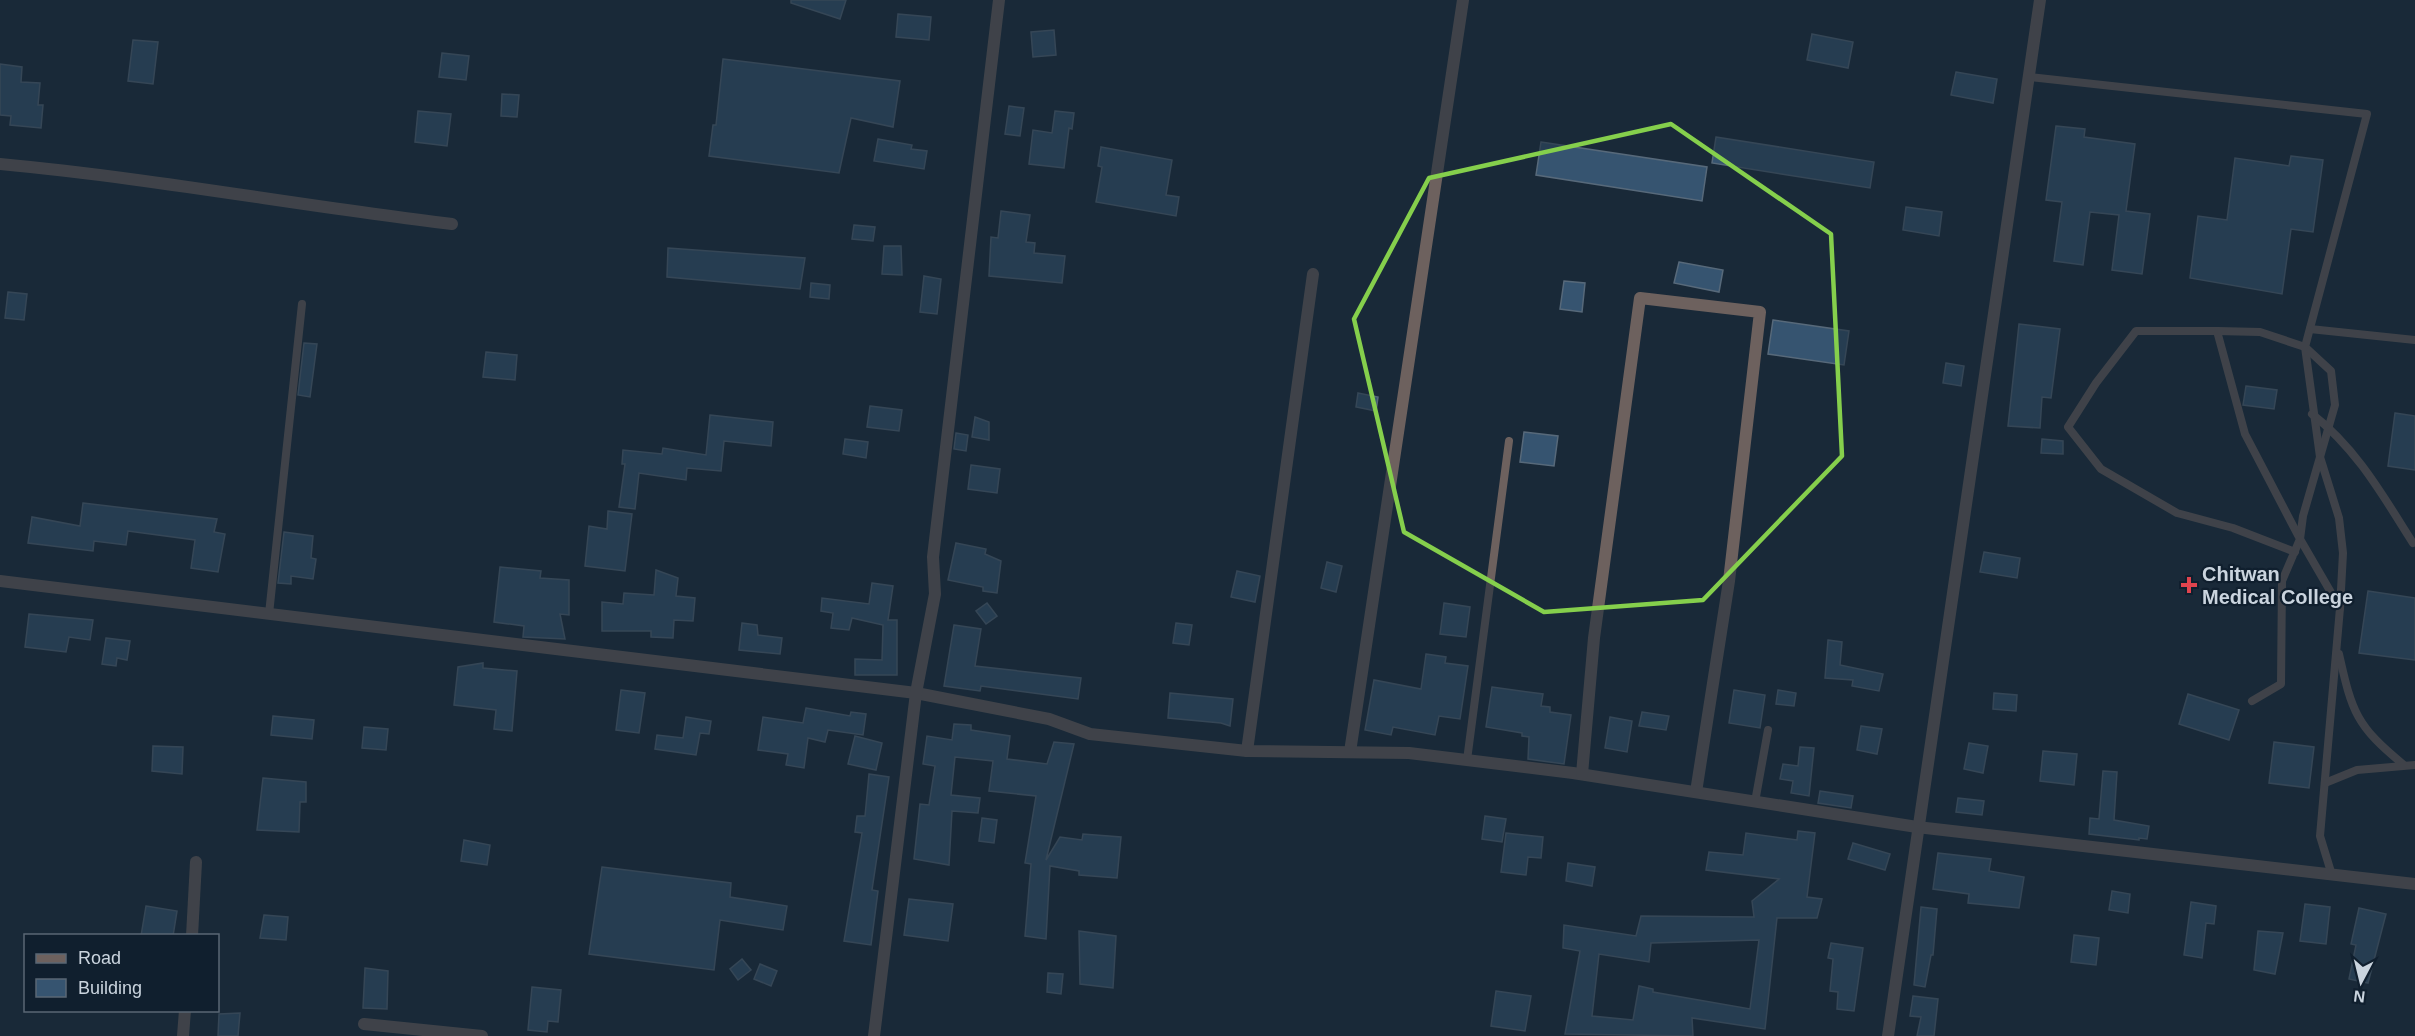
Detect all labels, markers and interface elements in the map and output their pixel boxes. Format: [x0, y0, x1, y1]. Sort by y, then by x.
place label: Chitwan Medical College [2202, 563, 2353, 608]
marker: Chitwan Medical College [2180, 576, 2198, 594]
legend [24, 934, 219, 1012]
text: Road [78, 948, 121, 968]
north arrow [2331, 952, 2391, 1012]
text: Building [78, 978, 142, 998]
text: N [2352, 987, 2366, 1006]

